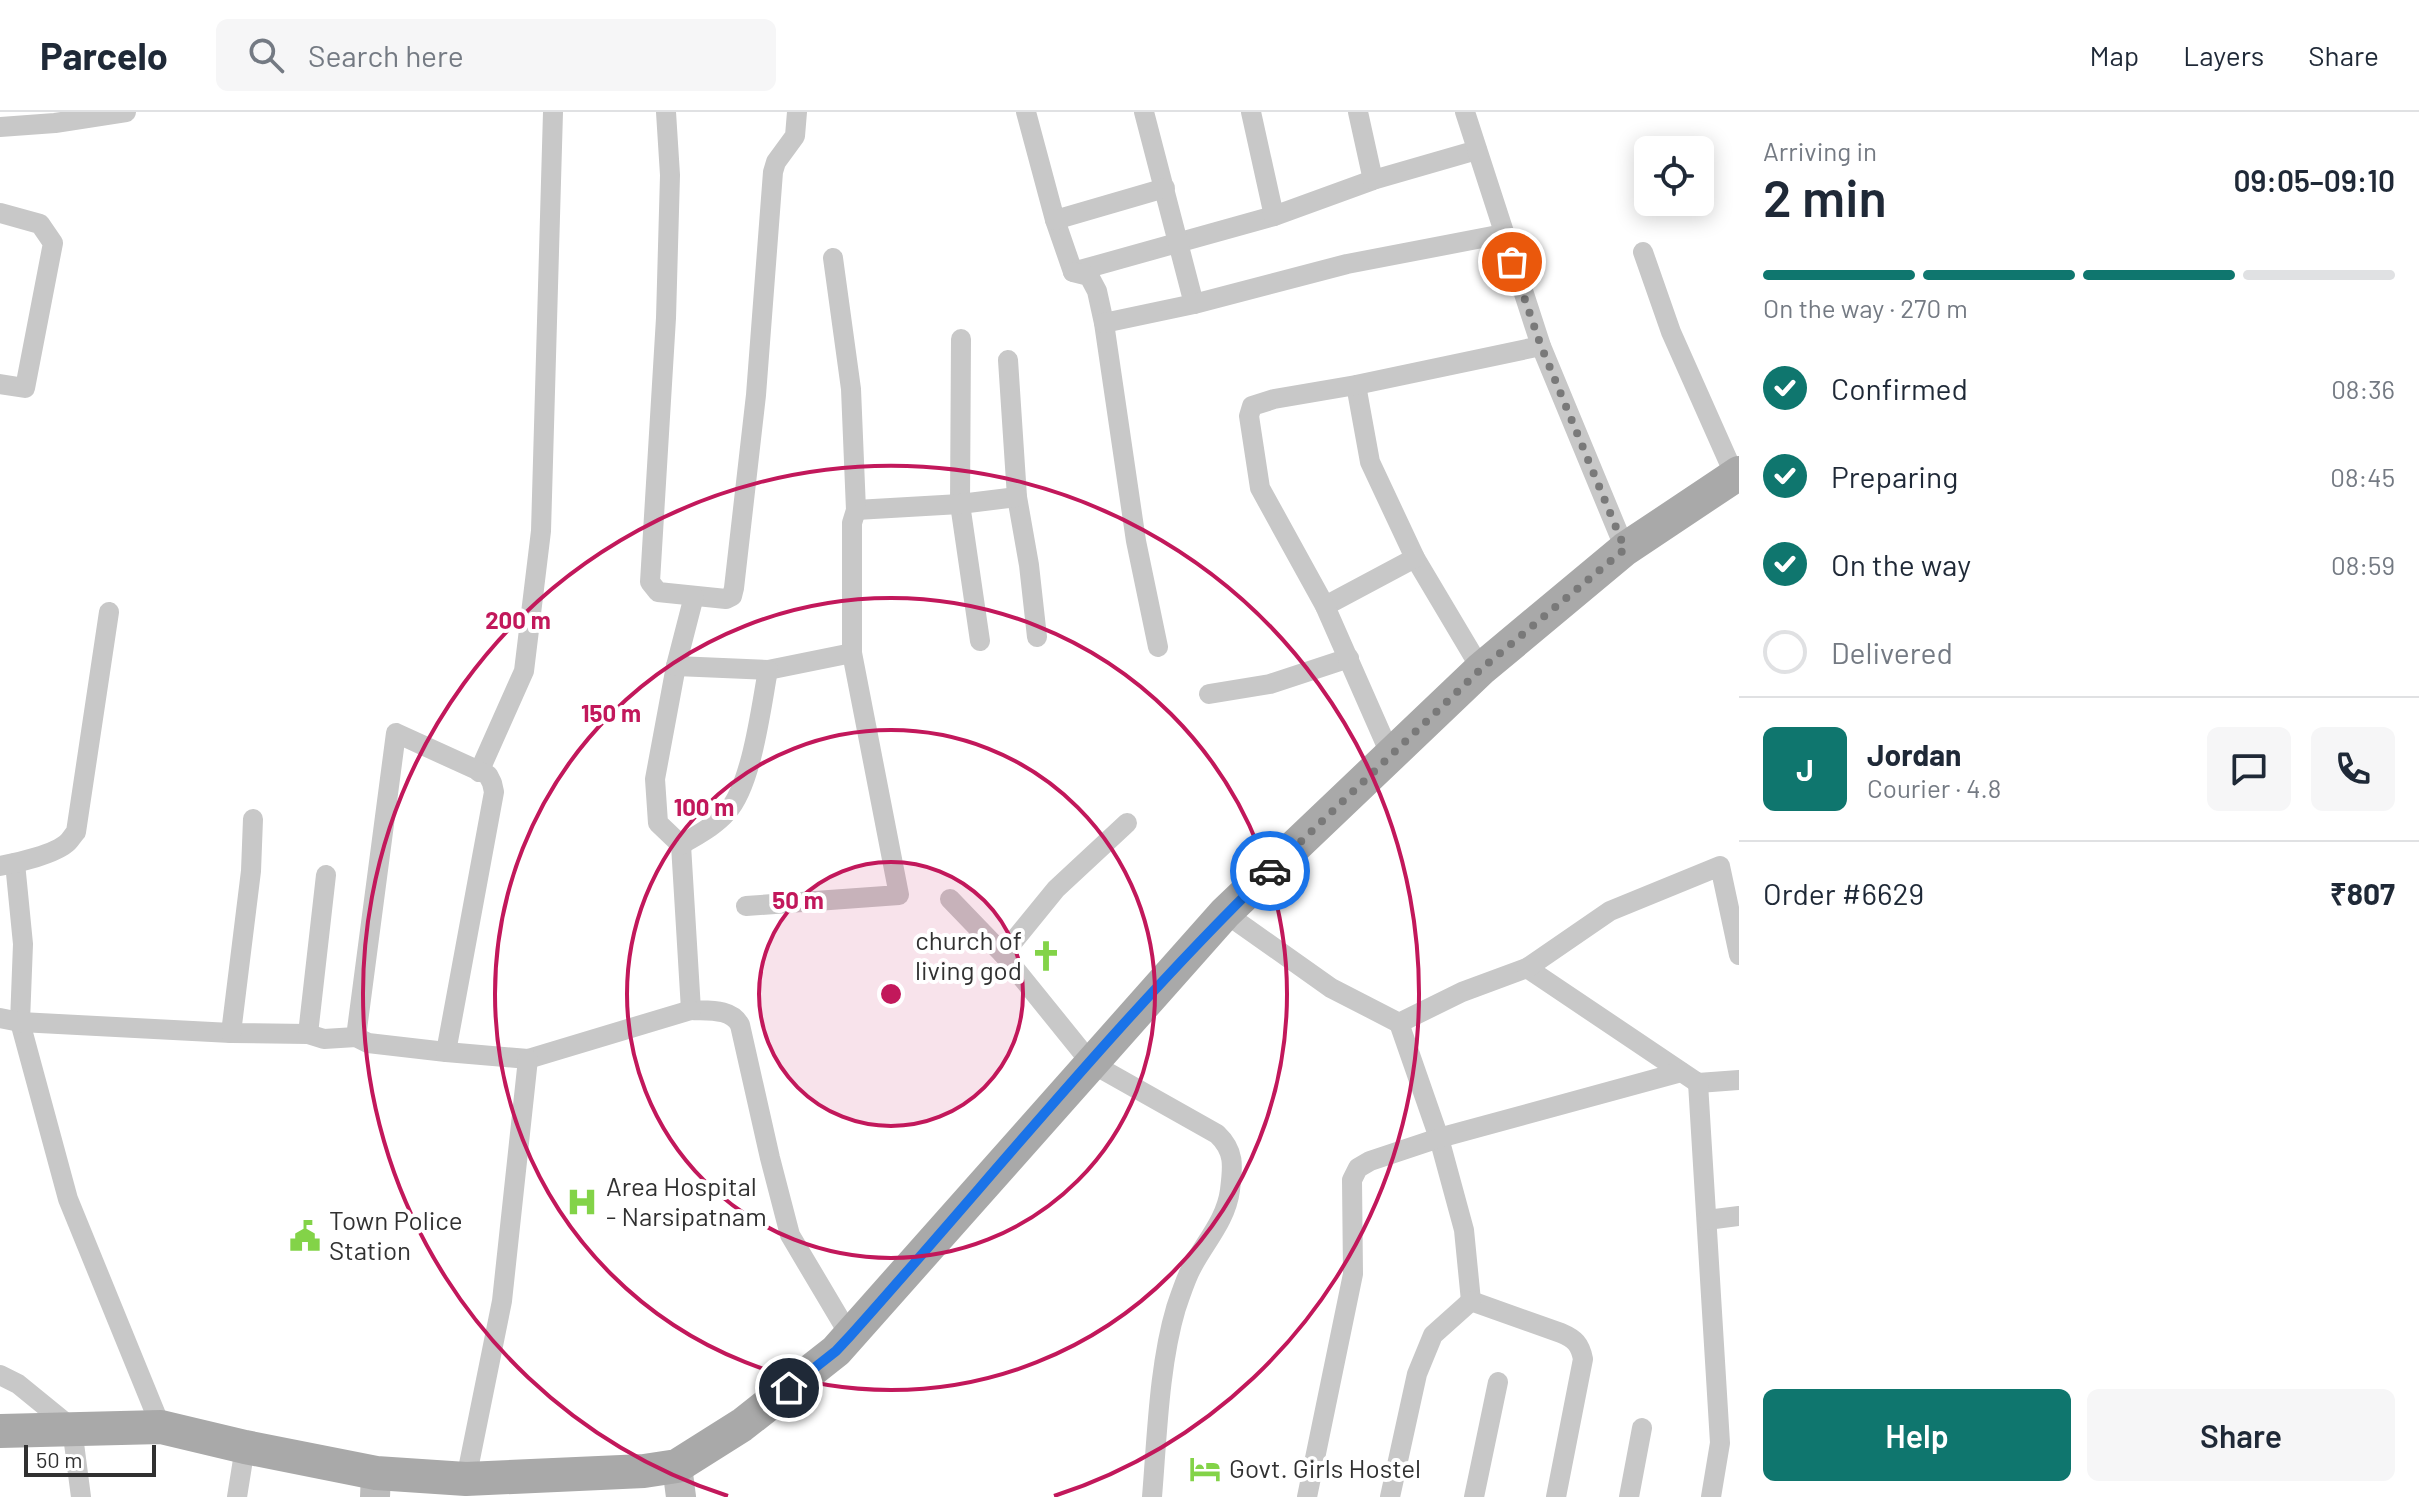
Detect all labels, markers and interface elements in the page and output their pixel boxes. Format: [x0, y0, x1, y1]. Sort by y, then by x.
search box [216, 19, 776, 91]
text: Parcelo [40, 32, 168, 78]
icon: search [244, 33, 288, 77]
text: Search here [308, 37, 464, 73]
text: Map [2089, 38, 2139, 72]
text: Layers [2183, 38, 2264, 72]
text: Share [2308, 38, 2379, 72]
text: Arriving in [1763, 135, 1877, 166]
map controls [1634, 136, 1714, 216]
button: locate [1634, 136, 1714, 216]
text: 09:05–09:10 [2233, 162, 2395, 198]
text: 2 min [1763, 165, 1887, 227]
pin [1478, 228, 1546, 296]
icon: bag [1490, 240, 1534, 284]
text: On the way · 270 m [1763, 292, 1968, 323]
icon: check [1763, 366, 1807, 410]
text: Confirmed [1831, 370, 1968, 406]
text: 08:36 [2331, 373, 2395, 404]
icon: check [1763, 454, 1807, 498]
text: Preparing [1831, 458, 1958, 494]
text: 08:45 [2330, 461, 2395, 492]
icon: check [1763, 542, 1807, 586]
text: On the way [1831, 546, 1971, 582]
text: 08:59 [2331, 549, 2395, 580]
text: 200 m [485, 605, 551, 634]
text: Delivered [1831, 634, 1953, 670]
text: 150 m [581, 698, 641, 727]
button: chat [2207, 727, 2291, 811]
button: phone [2311, 727, 2395, 811]
text: Jordan [1867, 736, 1962, 772]
text: J [1796, 751, 1814, 787]
text: Courier · 4.8 [1867, 772, 2001, 803]
text: 100 m [674, 792, 734, 821]
courier [1230, 831, 1310, 911]
icon: car [1248, 849, 1292, 893]
text: Order #6629 [1763, 875, 1924, 911]
text: ₹807 [2330, 875, 2395, 911]
text: 50 m [772, 885, 824, 914]
place label: church of living god [915, 924, 1022, 985]
church icon: church of living god [1029, 939, 1063, 973]
centre of rings [877, 980, 905, 1008]
place label: Area Hospital - Narsipatnam [606, 1170, 767, 1231]
hospital icon: Area Hospital - Narsipatnam [565, 1185, 599, 1219]
place label: Town Police Station [329, 1204, 463, 1265]
public building icon: Town Police Station [288, 1219, 322, 1253]
pin [755, 1354, 823, 1422]
icon: home [767, 1366, 811, 1410]
button: Help [1763, 1389, 2071, 1481]
button: Share [2087, 1389, 2395, 1481]
scale bar [24, 1441, 156, 1477]
text: 50 m [36, 1446, 82, 1472]
hotel icon: Govt. Girls Hostel [1188, 1452, 1222, 1486]
place label: Govt. Girls Hostel [1229, 1452, 1421, 1483]

